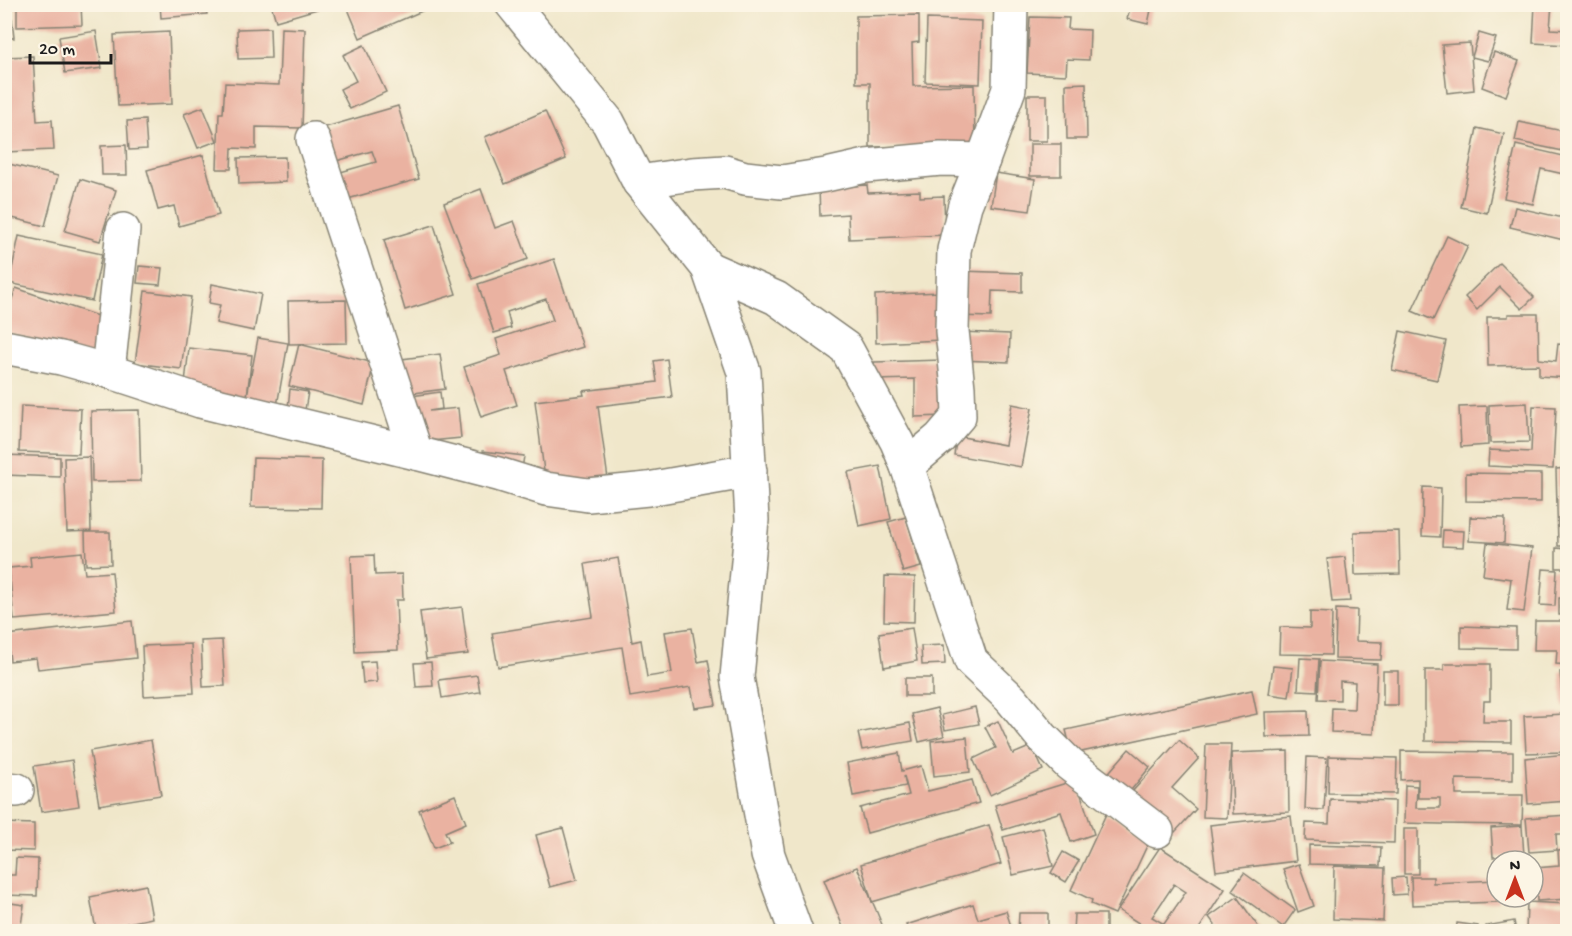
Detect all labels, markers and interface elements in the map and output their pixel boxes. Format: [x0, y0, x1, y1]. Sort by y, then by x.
scale bar [30, 27, 111, 65]
text: 20 m [39, 40, 75, 61]
north arrow [1485, 849, 1545, 909]
text: N [1510, 858, 1521, 877]

